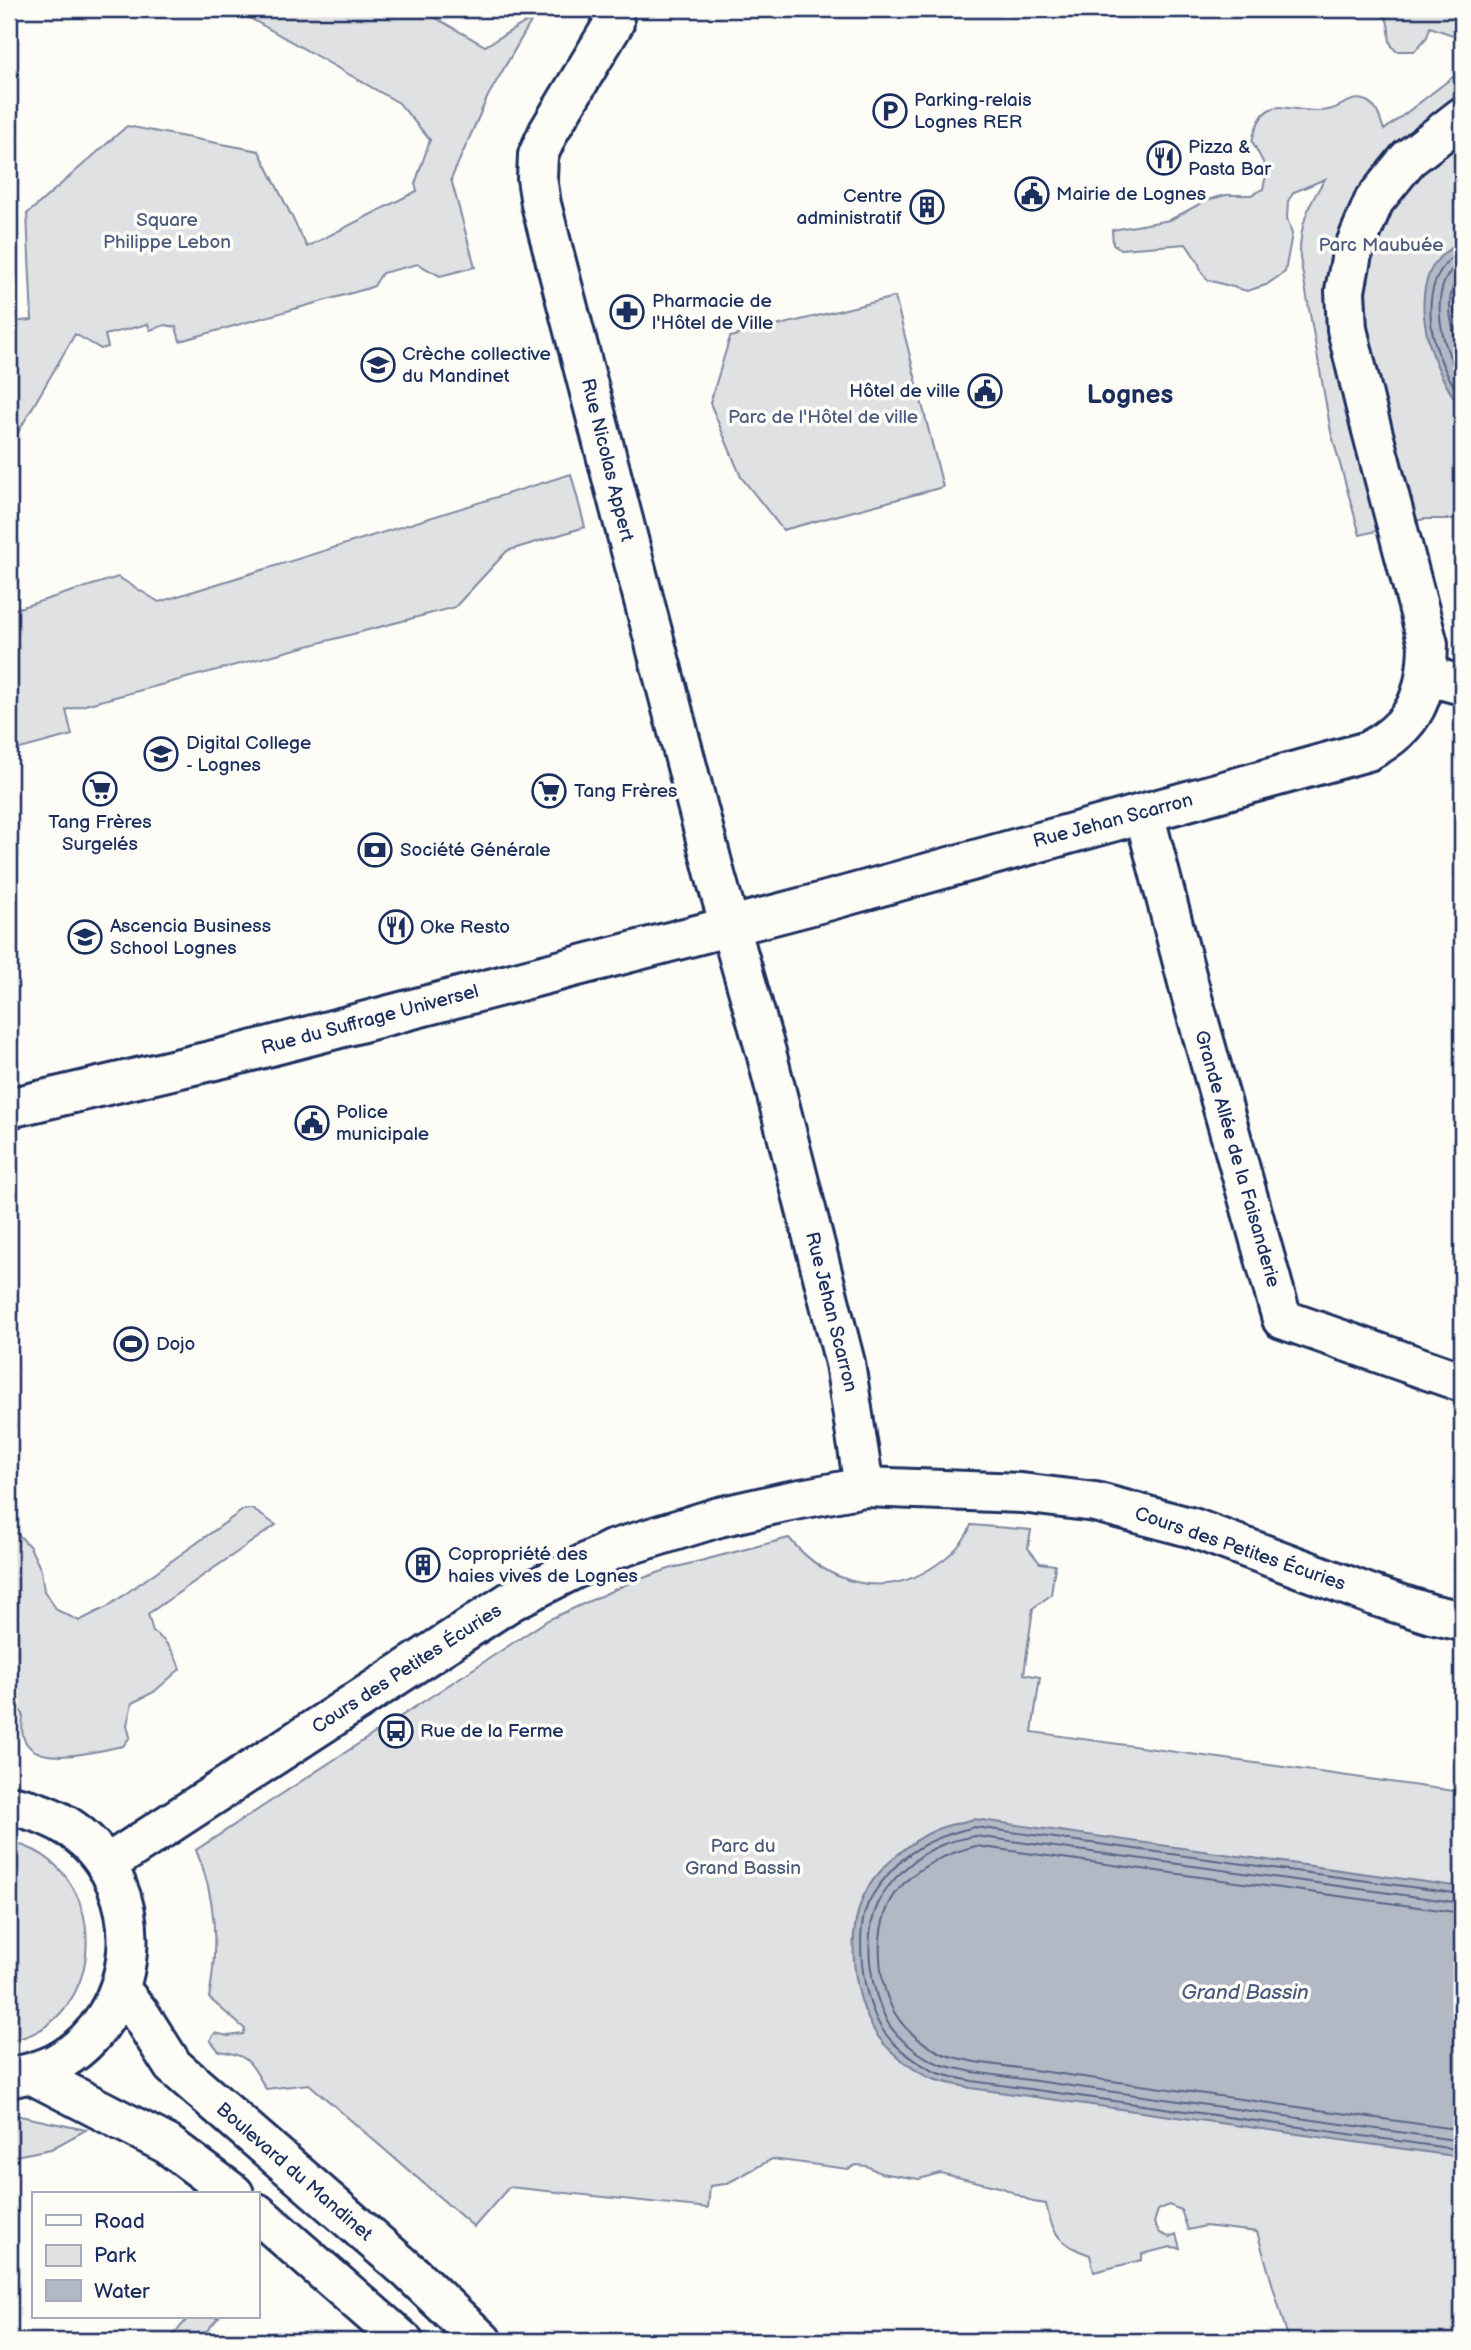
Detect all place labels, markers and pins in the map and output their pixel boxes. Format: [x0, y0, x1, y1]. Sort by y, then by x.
place label: Parking-relais Lognes RER [914, 89, 1032, 134]
parking icon: Parking-relais Lognes RER [871, 92, 909, 130]
place label: Pizza & Pasta Bar [1188, 136, 1272, 181]
restaurant icon: Pizza & Pasta Bar [1145, 139, 1183, 177]
public building icon: Mairie de Lognes [1013, 175, 1051, 213]
place label: Mairie de Lognes [1056, 183, 1206, 206]
place label: Centre administratif [796, 185, 902, 230]
building icon: Centre administratif [908, 188, 946, 226]
place label: Pharmacie de l'Hôtel de Ville [652, 290, 773, 335]
pharmacy icon: Pharmacie de l'Hôtel de Ville [608, 293, 646, 331]
place label: Crèche collective du Mandinet [402, 343, 551, 388]
school or university icon: Crèche collective du Mandinet [359, 346, 397, 384]
public building icon: Hôtel de ville [966, 372, 1004, 410]
place label: Hôtel de ville [849, 380, 960, 403]
place label: Digital College - Lognes [186, 732, 311, 777]
school or university icon: Digital College - Lognes [142, 735, 180, 773]
supermarket icon: Tang Frères Surgelés [81, 770, 119, 808]
supermarket icon: Tang Frères [530, 772, 568, 810]
place label: Tang Frères [574, 780, 677, 803]
place label: Tang Frères Surgelés [48, 811, 152, 856]
bank icon: Société Générale [356, 831, 394, 869]
place label: Société Générale [400, 839, 551, 862]
restaurant icon: Oke Resto [377, 908, 415, 946]
place label: Ascencia Business School Lognes [110, 915, 271, 960]
place label: Oke Resto [420, 916, 510, 939]
school or university icon: Ascencia Business School Lognes [66, 918, 104, 956]
place label: Police municipale [336, 1101, 429, 1146]
public building icon: Police municipale [293, 1104, 331, 1142]
sports icon: Dojo [112, 1325, 150, 1363]
place label: Dojo [156, 1333, 195, 1356]
place label: Copropriété des haies vives de Lognes [448, 1543, 638, 1588]
building icon: Copropriété des haies vives de Lognes [404, 1546, 442, 1584]
bus stop icon: Rue de la Ferme [377, 1712, 415, 1750]
place label: Rue de la Ferme [420, 1720, 564, 1743]

